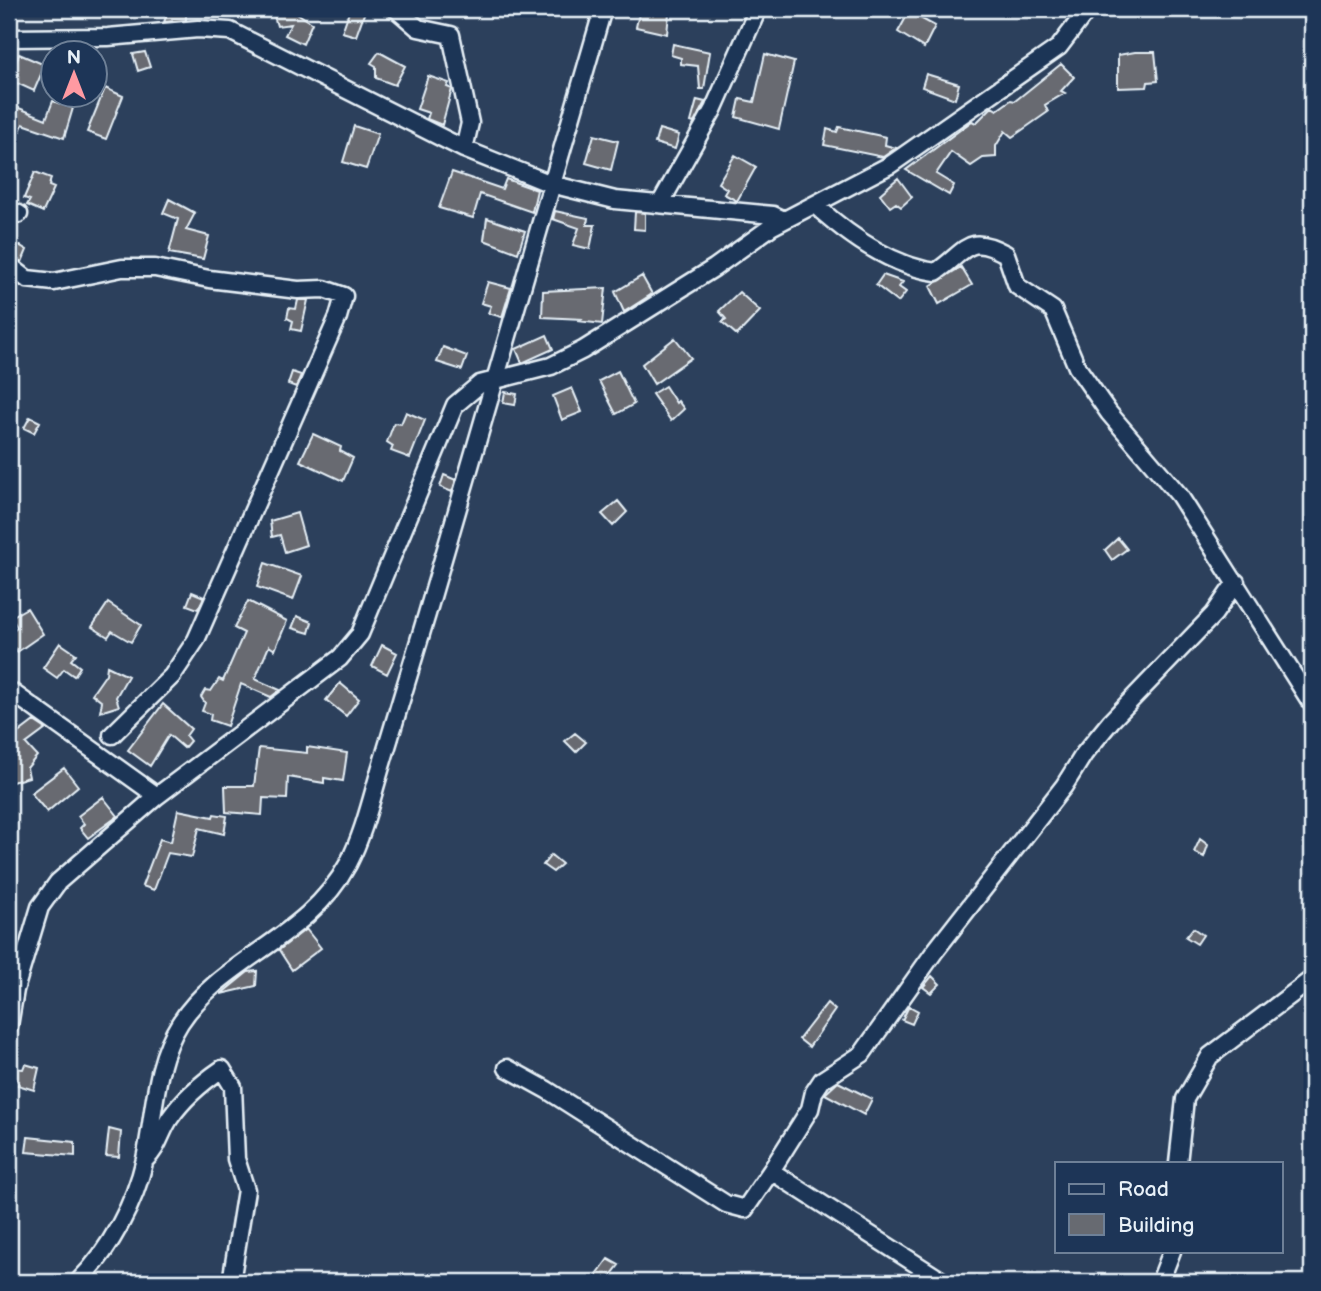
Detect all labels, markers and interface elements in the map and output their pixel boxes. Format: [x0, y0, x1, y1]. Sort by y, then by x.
north arrow [38, 38, 108, 108]
text: N [67, 47, 81, 70]
legend [1055, 1162, 1282, 1252]
text: Road [1118, 1177, 1169, 1202]
text: Building [1118, 1213, 1194, 1238]

